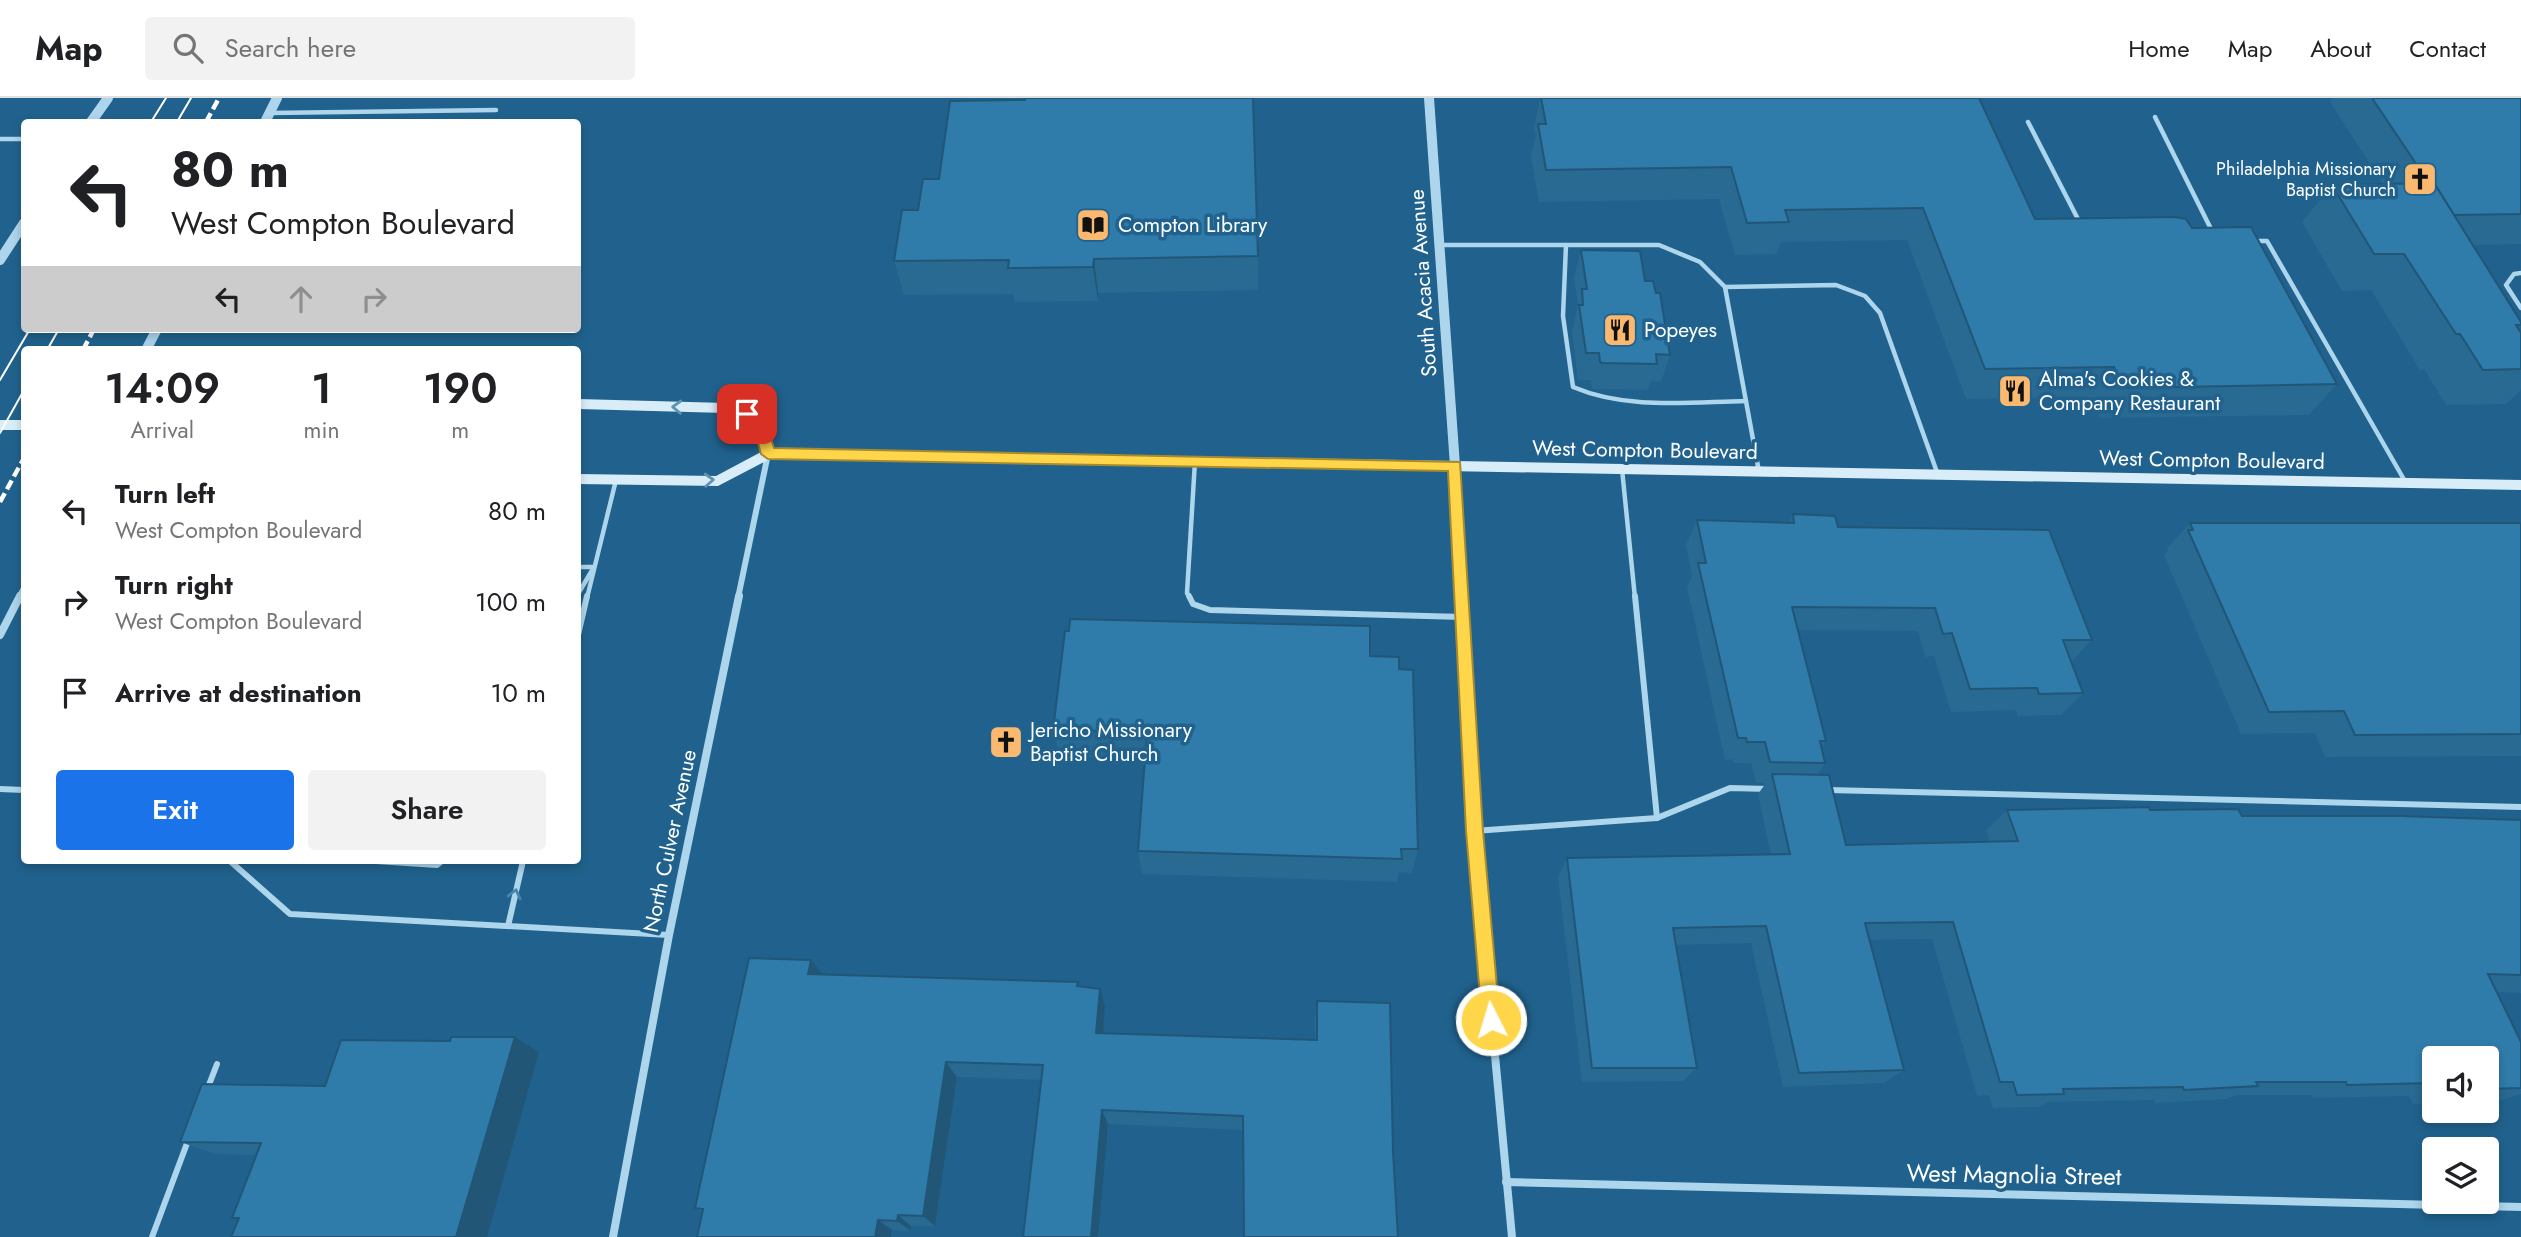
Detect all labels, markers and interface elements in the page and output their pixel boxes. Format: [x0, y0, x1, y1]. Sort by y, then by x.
search box [145, 17, 635, 80]
text: Map [35, 25, 103, 72]
icon: search [169, 29, 207, 67]
text: Search here [225, 29, 356, 67]
text: Home [2128, 31, 2190, 66]
text: Map [2228, 31, 2272, 66]
text: About [2310, 31, 2371, 66]
text: Contact [2409, 31, 2486, 66]
text: 80 m [171, 135, 289, 205]
icon: left [56, 147, 147, 238]
place label: Philadelphia Missionary Baptist Church [2216, 156, 2396, 203]
church icon: Philadelphia Missionary Baptist Church [2401, 160, 2439, 198]
street label: South Acacia Avenue [1401, 188, 1445, 378]
text: West Compton Boulevard [171, 200, 515, 246]
library icon: Compton Library [1074, 206, 1112, 244]
place label: Compton Library [1118, 210, 1268, 240]
icon: left [209, 280, 247, 318]
icon: ahead [282, 280, 320, 318]
icon: right [355, 280, 393, 318]
restaurant icon: Popeyes [1601, 311, 1639, 349]
place label: Popeyes [1644, 315, 1717, 345]
text: 14:09 [104, 358, 220, 419]
text: 1 [311, 358, 332, 419]
text: 190 [423, 358, 498, 419]
place label: Alma's Cookies & Company Restaurant [2039, 364, 2220, 418]
restaurant icon: Alma's Cookies & Company Restaurant [1996, 372, 2034, 410]
pin [717, 384, 777, 444]
icon: arrive [728, 395, 766, 433]
one-way arrow [672, 399, 683, 414]
text: Arrival [131, 413, 194, 447]
text: min [304, 413, 340, 447]
text: m [451, 413, 469, 447]
street label: West Compton Boulevard [1532, 433, 1758, 467]
street label: West Compton Boulevard [2099, 443, 2325, 477]
one-way arrow [704, 473, 715, 488]
text: Turn left [115, 475, 215, 513]
icon: left [56, 492, 94, 530]
text: 80 m [488, 492, 546, 530]
text: West Compton Boulevard [115, 513, 362, 547]
text: Turn right [115, 566, 233, 604]
icon: right [56, 583, 94, 621]
text: 100 m [475, 583, 546, 621]
text: West Compton Boulevard [115, 604, 362, 638]
icon: arrive [56, 674, 94, 712]
text: Arrive at destination [115, 674, 362, 712]
text: 10 m [491, 674, 546, 712]
place label: Jericho Missionary Baptist Church [1027, 715, 1193, 769]
church icon: Jericho Missionary Baptist Church [987, 723, 1025, 761]
street label: North Culver Avenue [636, 747, 704, 935]
button: Exit [56, 770, 294, 850]
button: Share [308, 770, 546, 850]
one-way arrow [507, 888, 522, 900]
position arrow [1454, 983, 1528, 1057]
map controls [2422, 1046, 2499, 1214]
button: sound [2422, 1046, 2499, 1123]
button: layers [2422, 1137, 2499, 1214]
street label: West Magnolia Street [1906, 1155, 2122, 1194]

